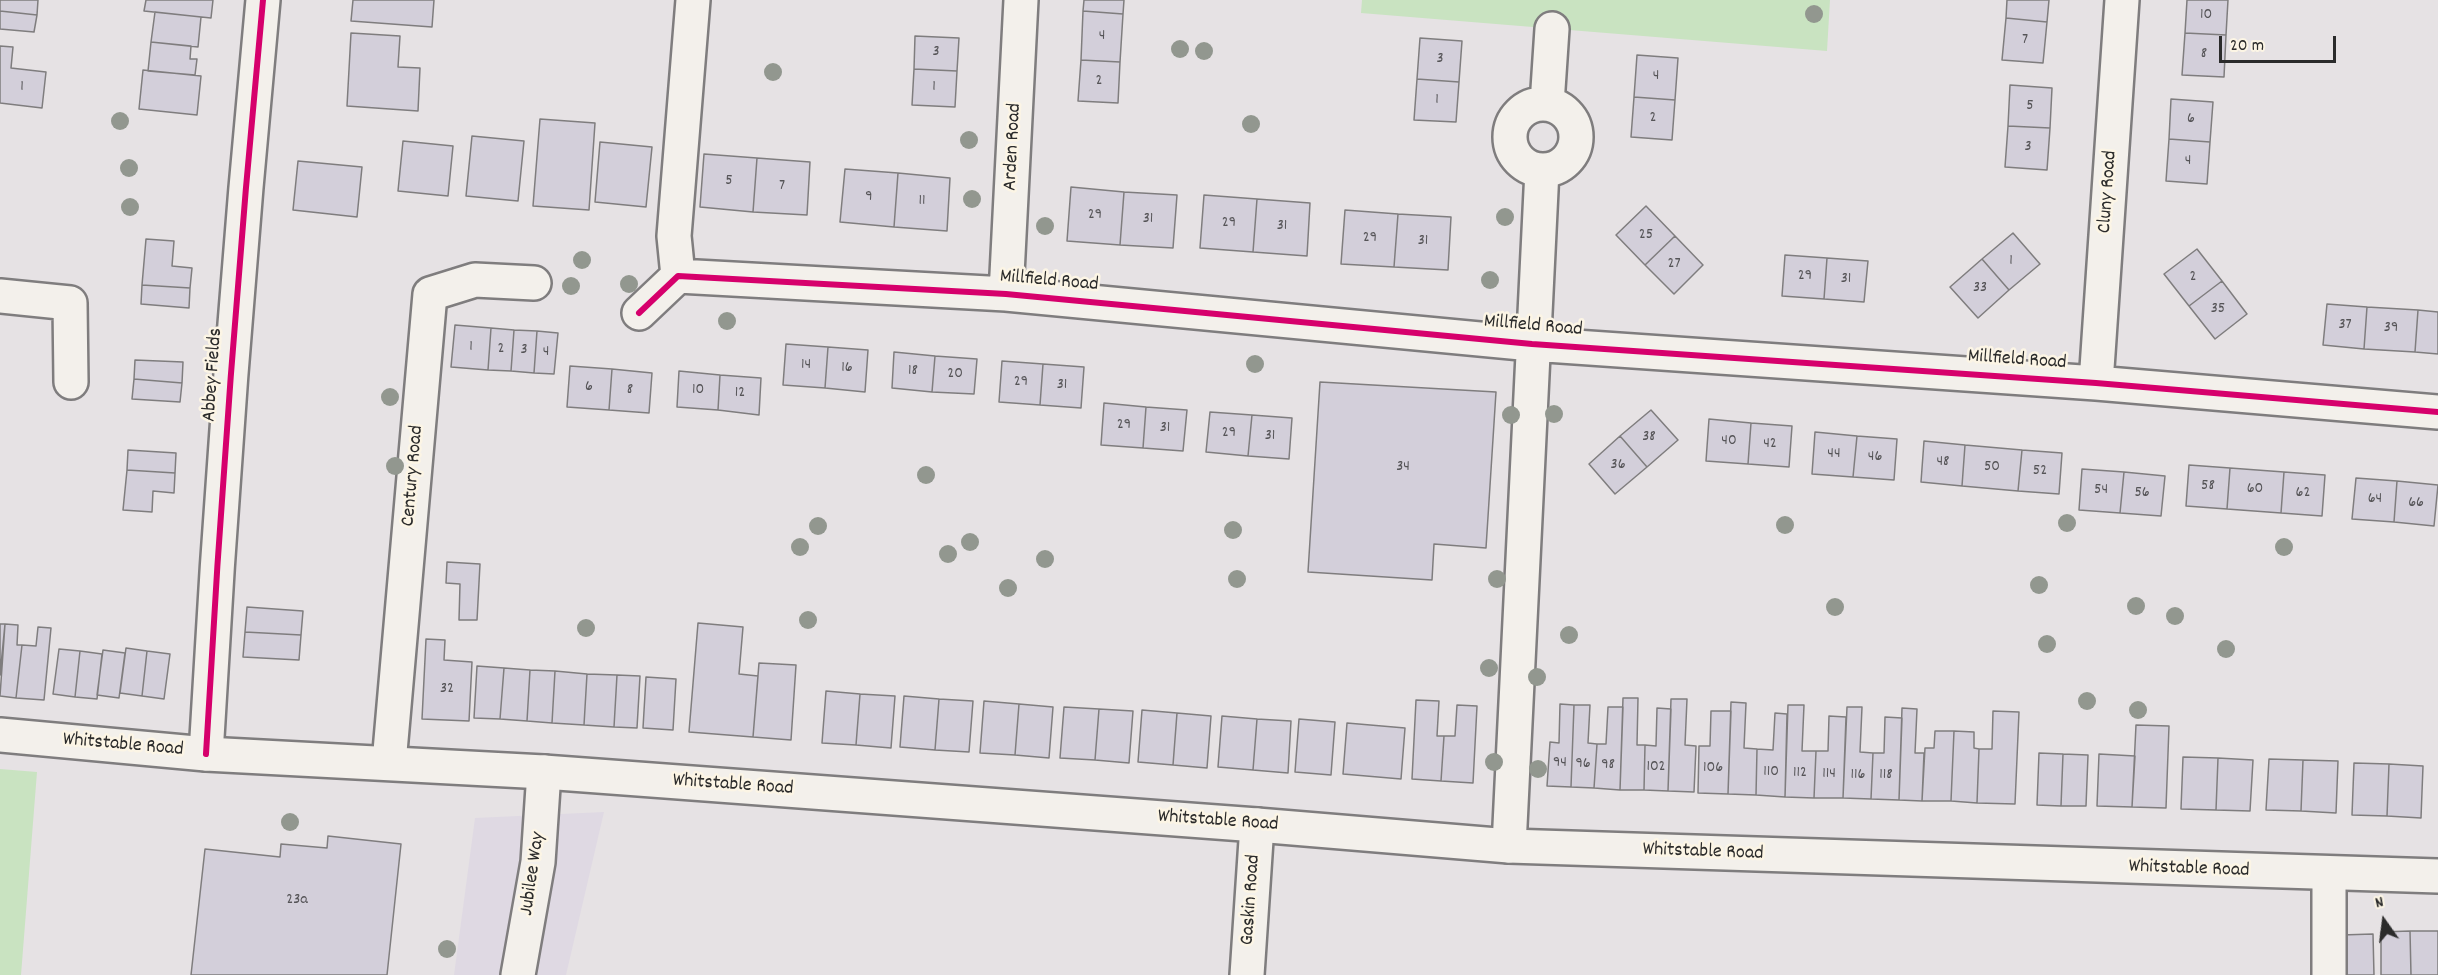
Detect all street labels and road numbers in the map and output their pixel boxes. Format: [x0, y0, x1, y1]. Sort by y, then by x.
street label: Arden Road [1000, 103, 1028, 191]
street label: Cluny Road [2094, 150, 2124, 234]
street label: Millfield Road [999, 266, 1099, 298]
street label: Millfield Road [1483, 311, 1583, 343]
street label: Abbey Fields [199, 327, 229, 423]
street label: Millfield Road [1967, 346, 2067, 376]
street label: Century Road [398, 424, 430, 528]
street label: Whitstable Road [62, 729, 184, 763]
street label: Whitstable Road [672, 770, 794, 802]
street label: Whitstable Road [1157, 806, 1279, 838]
street label: Jubilee Way [516, 831, 552, 917]
street label: Whitstable Road [1642, 839, 1764, 867]
street label: Gaskin Road [1237, 854, 1267, 946]
street label: Whitstable Road [2128, 856, 2250, 884]

